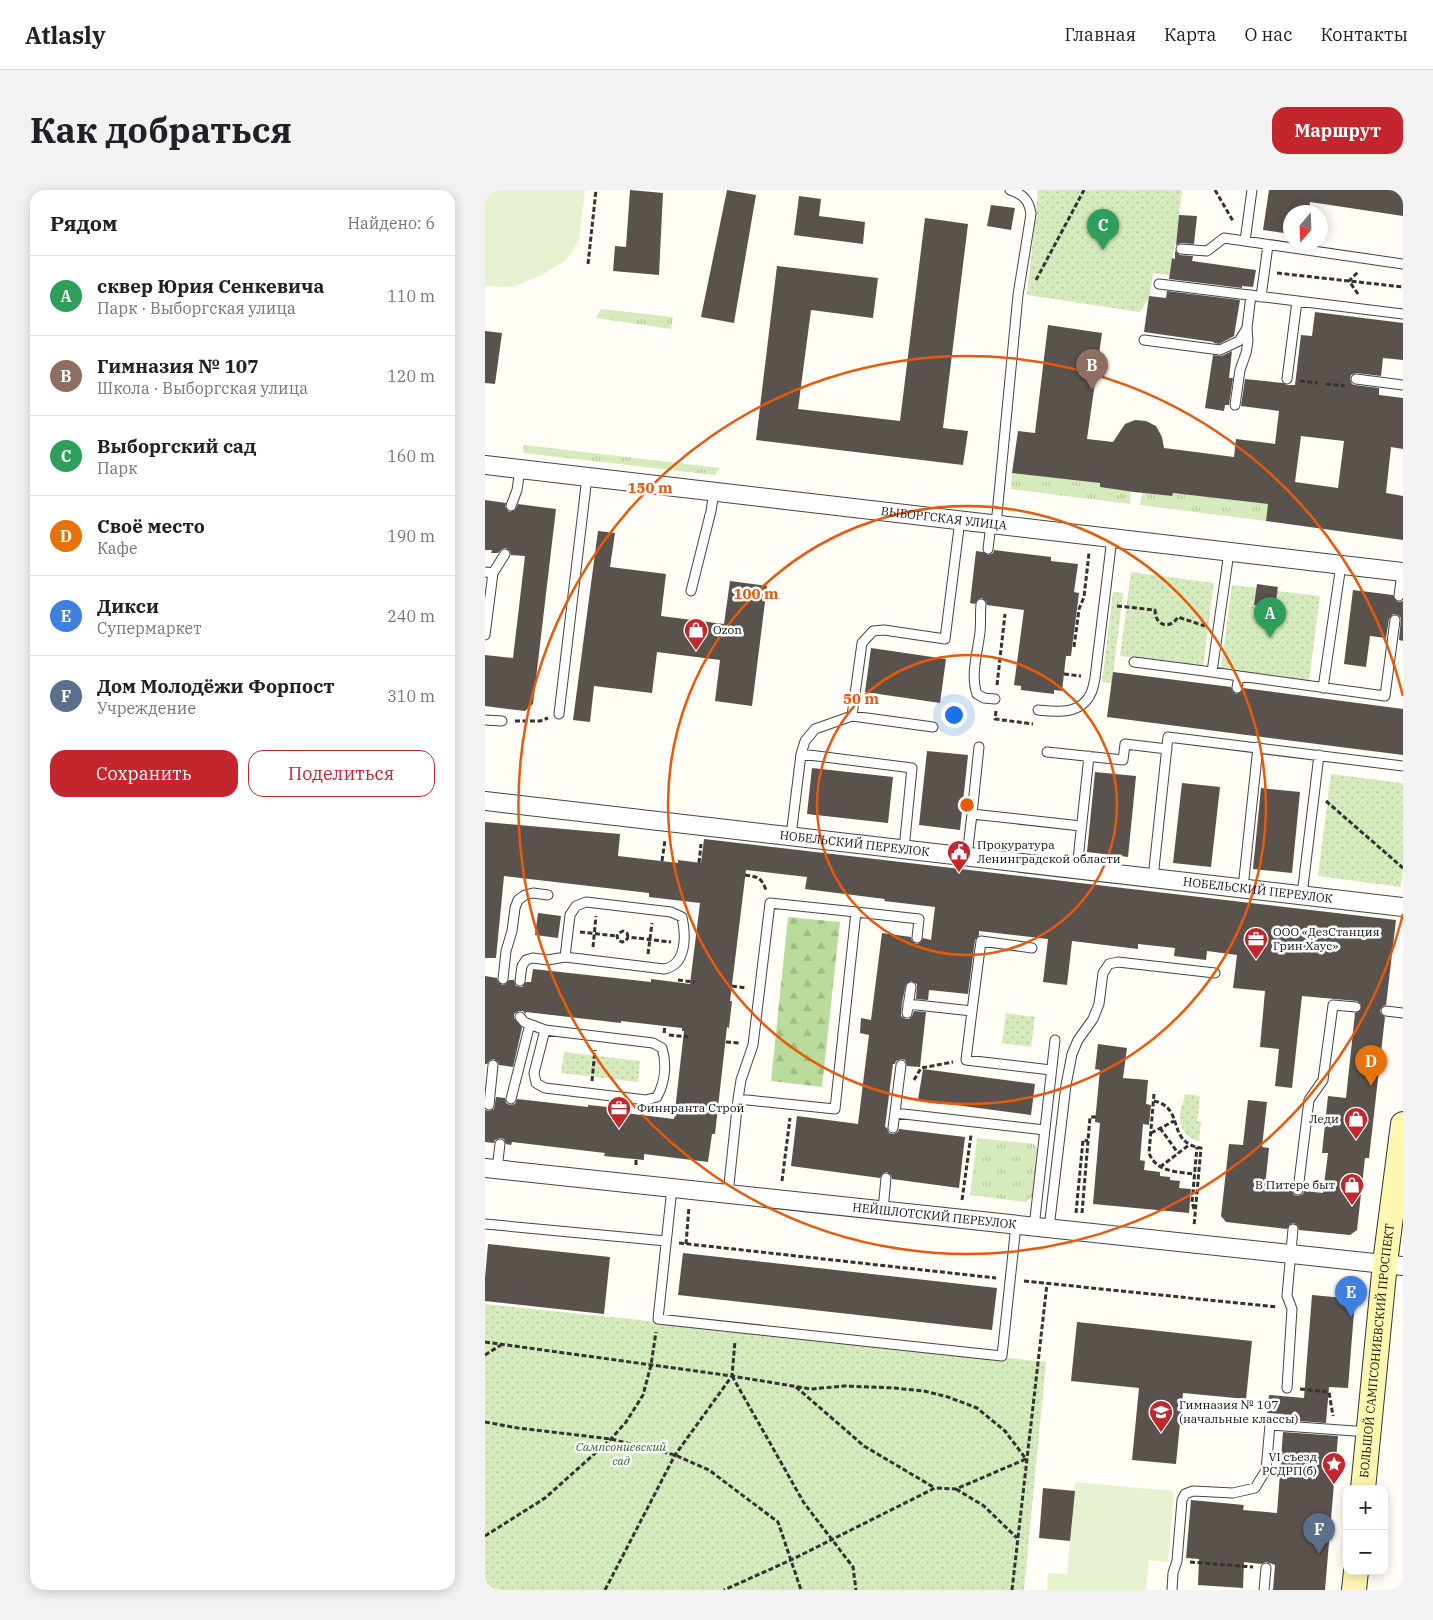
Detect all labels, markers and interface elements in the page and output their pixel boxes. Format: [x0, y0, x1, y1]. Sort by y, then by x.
text: Atlasly [25, 19, 106, 51]
text: Главная [1064, 23, 1136, 46]
text: Карта [1164, 23, 1216, 46]
text: О нас [1244, 23, 1292, 46]
text: Контакты [1320, 23, 1408, 46]
text: Как добраться [30, 107, 292, 153]
button: Маршрут [1272, 107, 1403, 154]
north arrow [1283, 205, 1328, 250]
text: Рядом [50, 209, 118, 237]
pin: C [1087, 209, 1119, 250]
text: Найдено: 6 [347, 213, 435, 233]
text: сквер Юрия Сенкевича [97, 274, 324, 298]
text: A [60, 286, 72, 306]
text: 110 m [387, 286, 435, 306]
text: Парк · Выборгская улица [97, 298, 296, 318]
pin: B [1076, 349, 1108, 390]
text: Гимназия № 107 [97, 354, 259, 378]
text: B [60, 366, 72, 386]
text: 120 m [387, 366, 435, 386]
text: Школа · Выборгская улица [97, 378, 308, 398]
text: Выборгский сад [97, 434, 256, 458]
text: C [61, 446, 71, 466]
text: 160 m [387, 446, 435, 466]
text: Парк [97, 458, 137, 478]
text: 150 m [627, 478, 673, 497]
street label: ВЫБОРГСКАЯ УЛИЦА [880, 503, 1008, 533]
text: Своё место [97, 514, 205, 538]
text: D [60, 526, 72, 546]
text: 190 m [387, 526, 435, 546]
text: Кафе [97, 538, 138, 558]
text: 100 m [733, 584, 779, 603]
text: Дикси [97, 594, 159, 618]
pin: A [1254, 597, 1286, 638]
text: E [61, 606, 71, 626]
text: 240 m [387, 606, 435, 626]
shop icon: Ozon [683, 617, 709, 651]
text: Супермаркет [97, 618, 202, 638]
place label: Ozon [713, 622, 742, 637]
text: Дом Молодёжи Форпост [97, 674, 335, 698]
text: F [61, 686, 71, 706]
text: 310 m [387, 686, 435, 706]
text: 50 m [843, 689, 879, 708]
text: Учреждение [97, 698, 196, 718]
your location [941, 702, 967, 728]
button: Сохранить [50, 750, 238, 797]
button: Поделиться [248, 750, 435, 797]
centre of rings [958, 796, 976, 814]
street label: НОБЕЛЬСКИЙ ПЕРЕУЛОК [779, 827, 931, 859]
place label: Прокуратура Ленинградской области [977, 837, 1121, 866]
public building icon: Прокуратура Ленинградской области [946, 839, 972, 873]
street label: НОБЕЛЬСКИЙ ПЕРЕУЛОК [1182, 874, 1334, 906]
place label: ООО «ДезСтанция Грин Хаус» [1273, 924, 1380, 953]
office icon: ООО «ДезСтанция Грин Хаус» [1243, 926, 1269, 960]
pin: D [1355, 1045, 1387, 1086]
office icon: Финнранта Строй [606, 1095, 632, 1129]
place label: Финнранта Строй [637, 1100, 744, 1115]
shop icon: Леди [1343, 1106, 1369, 1140]
place label: Леди [1309, 1111, 1339, 1126]
shop icon: В Питере быт [1339, 1172, 1365, 1206]
place label: В Питере быт [1255, 1177, 1335, 1192]
street label: НЕЙШЛОТСКИЙ ПЕРЕУЛОК [852, 1199, 1018, 1232]
street label: БОЛЬШОЙ САМПСОНИЕВСКИЙ ПРОСПЕКТ [1356, 1222, 1397, 1479]
pin: E [1335, 1276, 1367, 1317]
place label: Гимназия № 107 (начальные классы) [1179, 1397, 1299, 1426]
school or university icon: Гимназия № 107 (начальные классы) [1148, 1399, 1174, 1433]
park label: Сампсониевский сад [576, 1439, 666, 1468]
place label: VI съезд РСДРП(б) [1262, 1449, 1317, 1478]
place icon: VI съезд РСДРП(б) [1321, 1451, 1347, 1485]
map controls [1343, 1485, 1388, 1575]
button: + [1343, 1485, 1388, 1530]
pin: F [1303, 1513, 1335, 1554]
button: − [1343, 1530, 1388, 1575]

